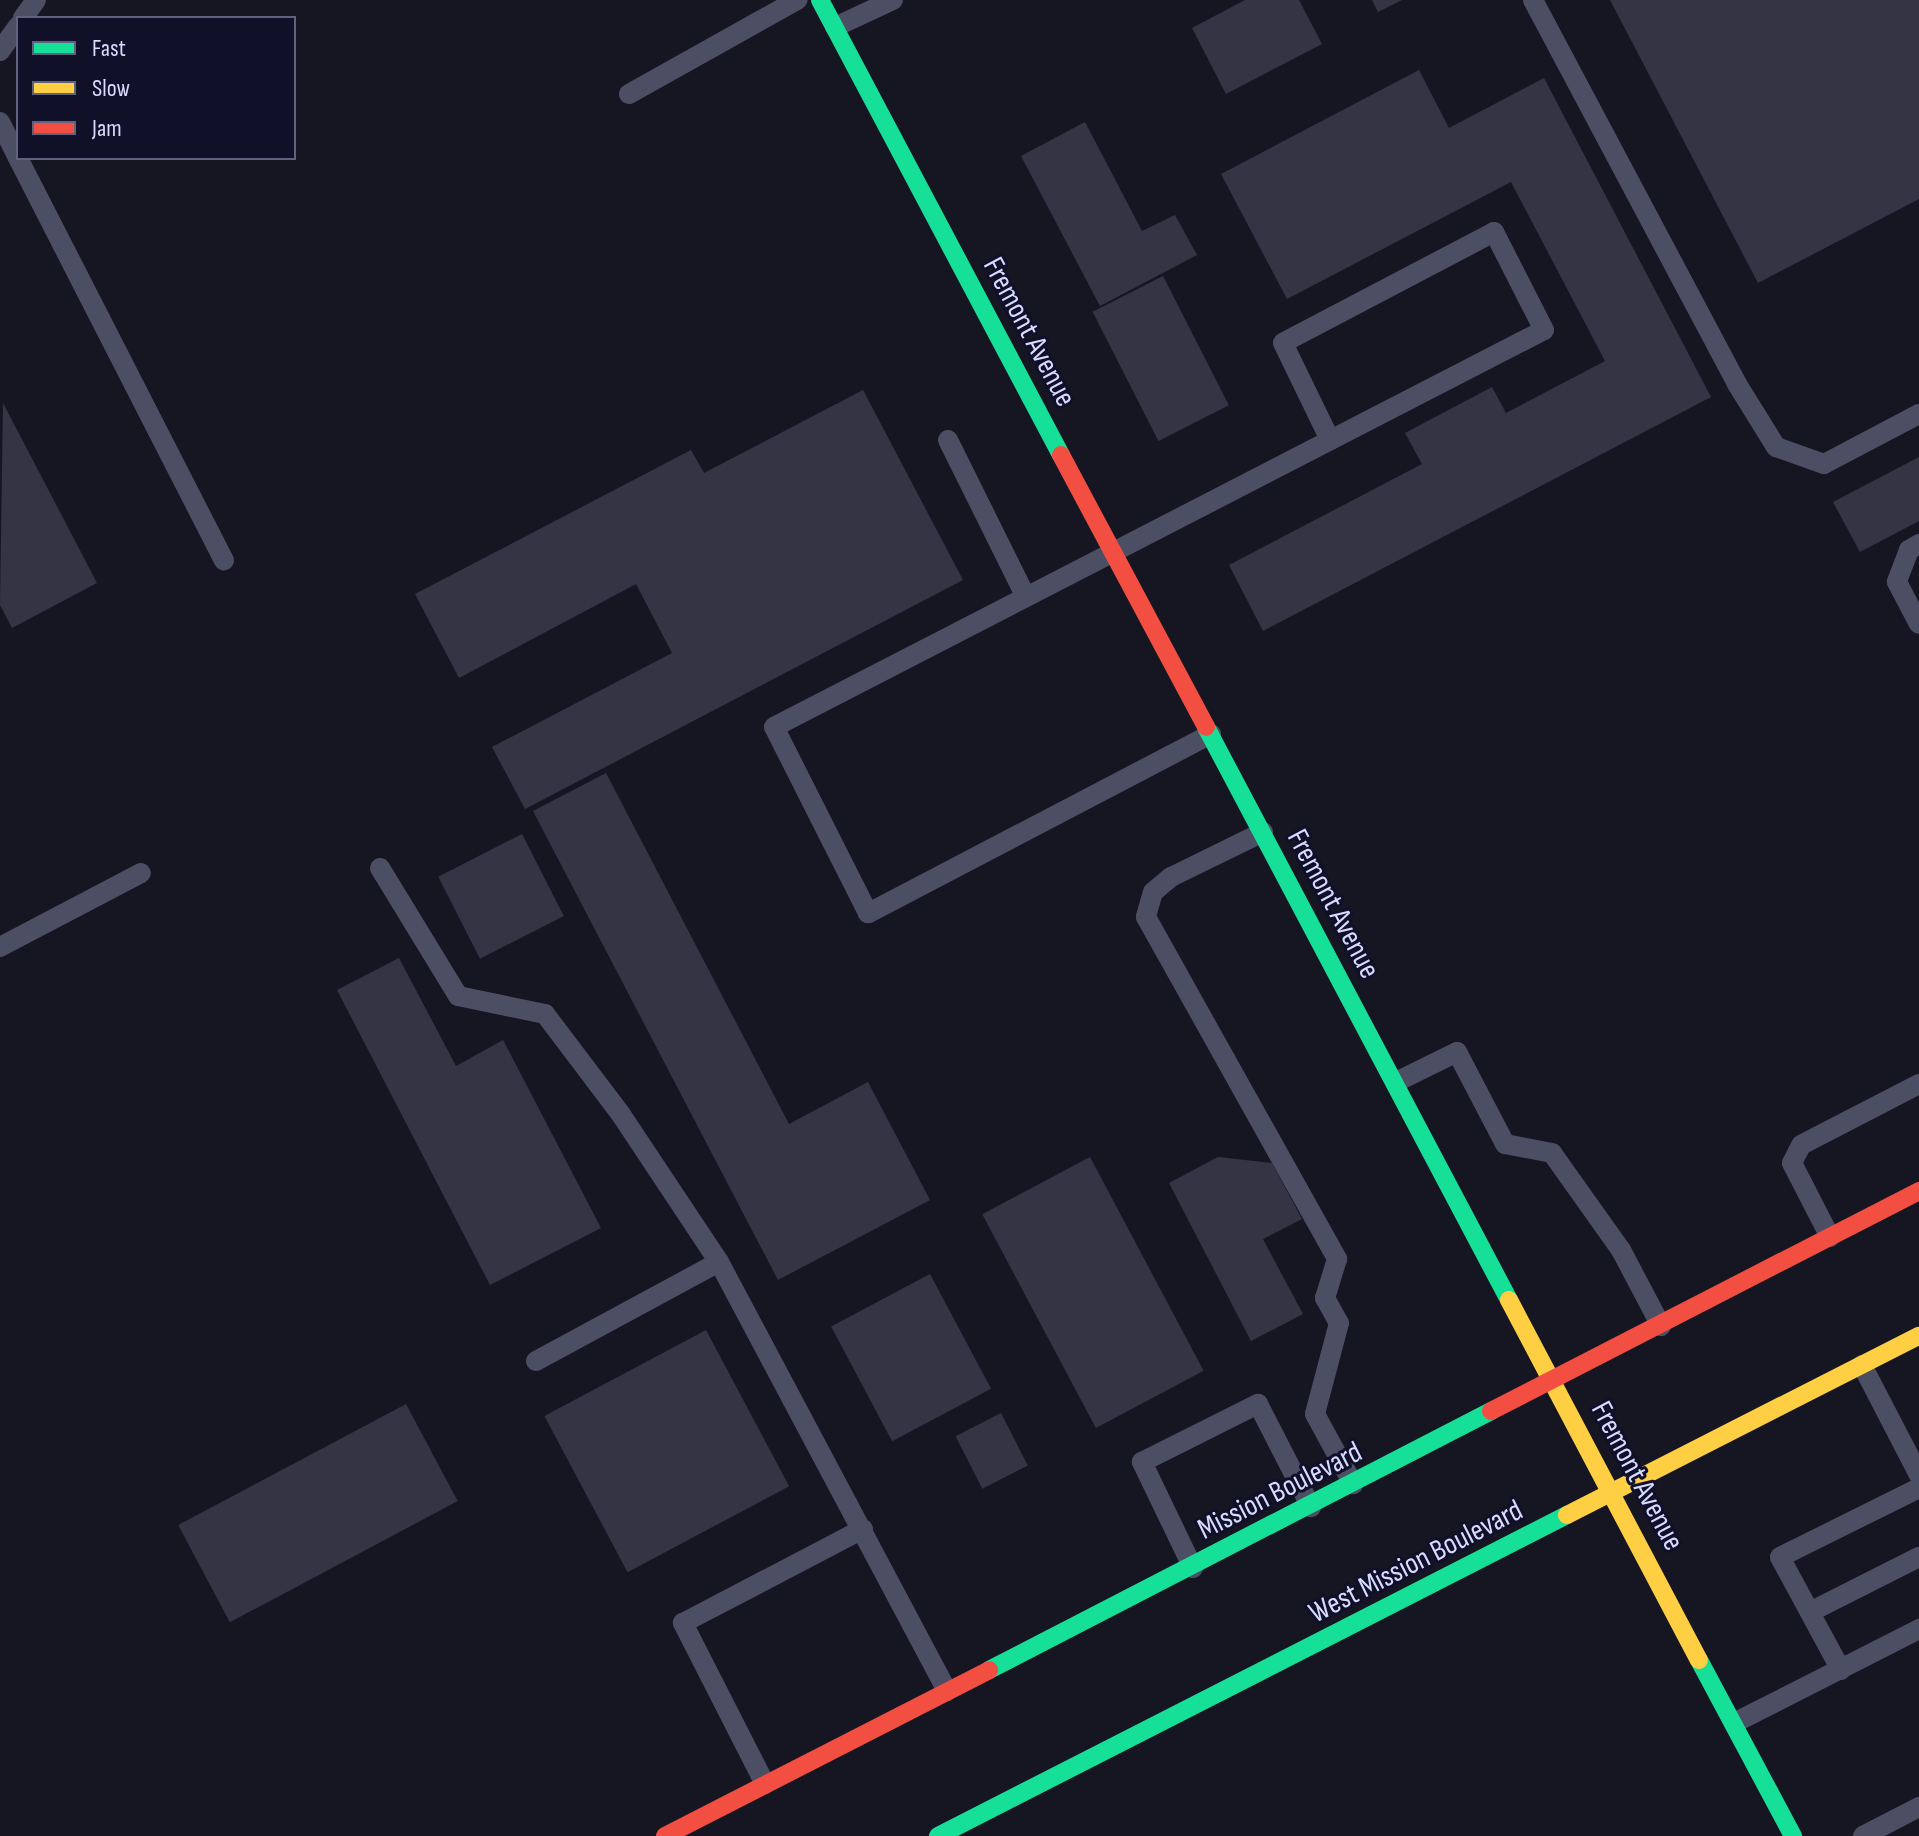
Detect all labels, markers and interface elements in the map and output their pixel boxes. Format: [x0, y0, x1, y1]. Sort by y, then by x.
legend [16, 16, 296, 160]
text: Fast [92, 34, 126, 63]
text: Slow [92, 74, 130, 103]
text: Jam [92, 114, 122, 143]
street label: Fremont Avenue [975, 251, 1083, 413]
street label: Fremont Avenue [1279, 823, 1387, 985]
street label: Fremont Avenue [1583, 1395, 1691, 1557]
street label: Mission Boulevard [1192, 1434, 1368, 1548]
street label: West Mission Boulevard [1303, 1493, 1529, 1631]

